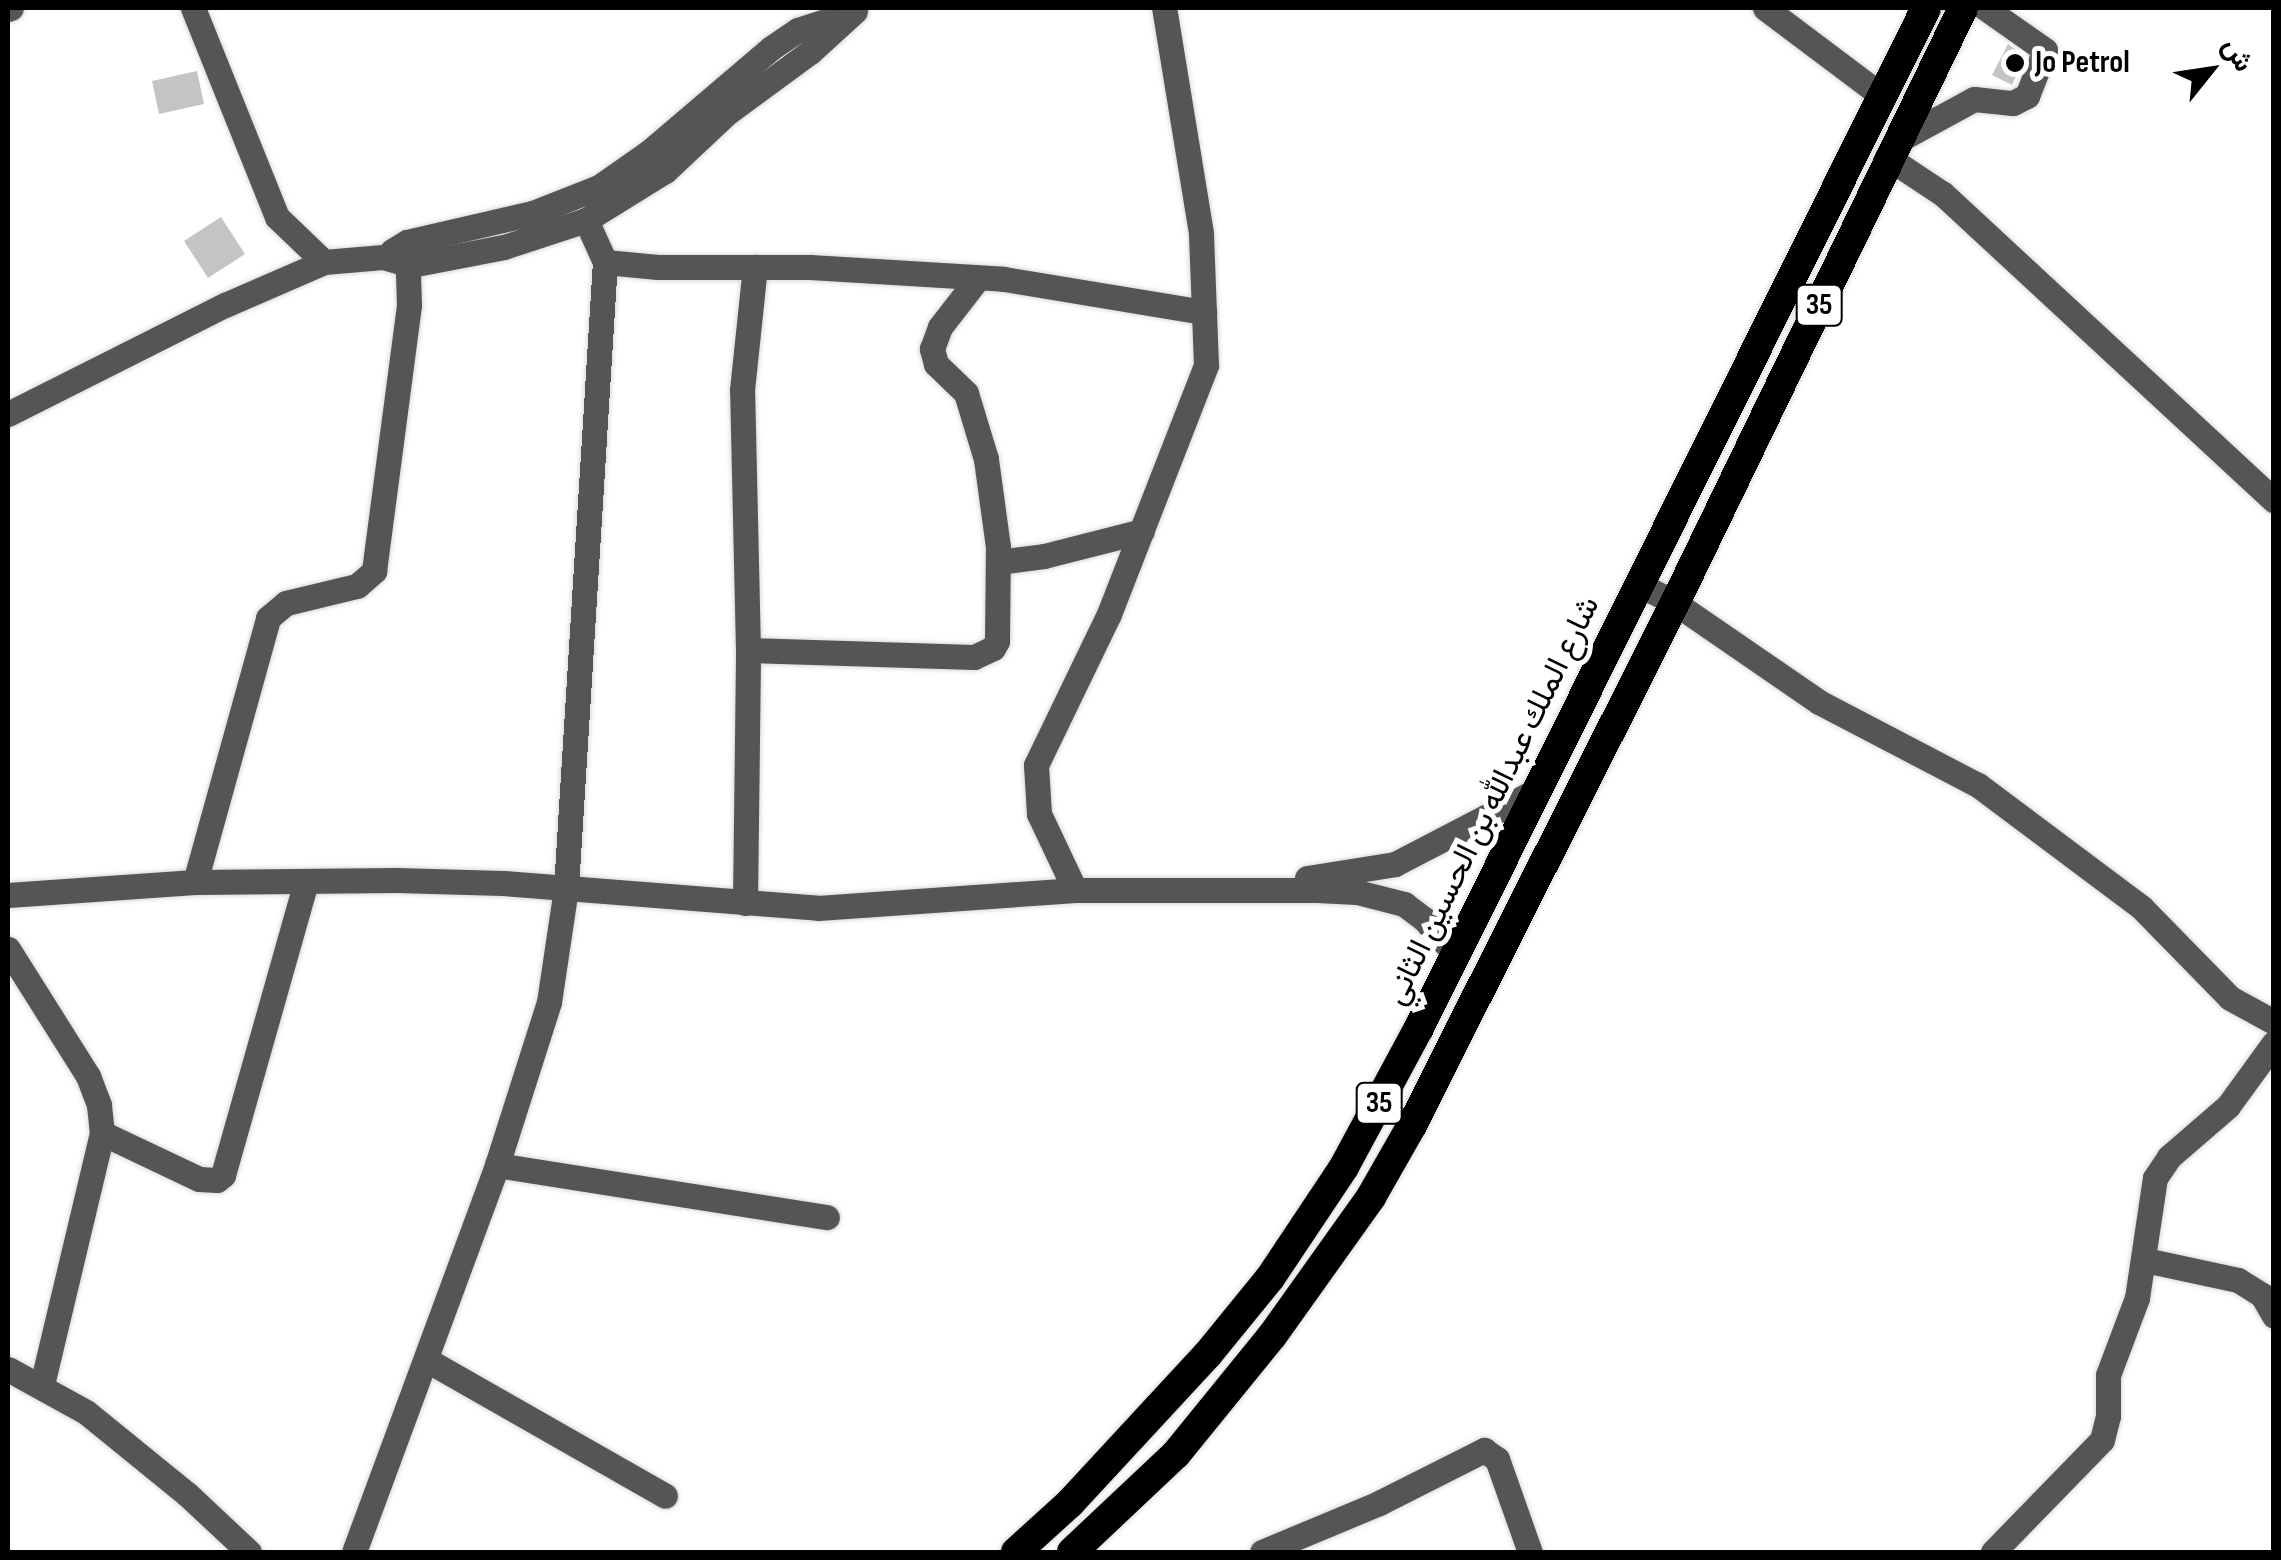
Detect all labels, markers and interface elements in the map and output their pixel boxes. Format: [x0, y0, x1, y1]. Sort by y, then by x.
north arrow [2161, 20, 2261, 120]
text: ش [2215, 32, 2260, 78]
place label: Jo Petrol [2035, 44, 2130, 82]
marker: Jo Petrol [2004, 52, 2026, 74]
road number: 35 [1794, 280, 1844, 330]
street label: شارع الملك عبدالله بن الحسين الثاني [1377, 590, 1609, 1012]
road number: 35 [1354, 1078, 1404, 1128]

